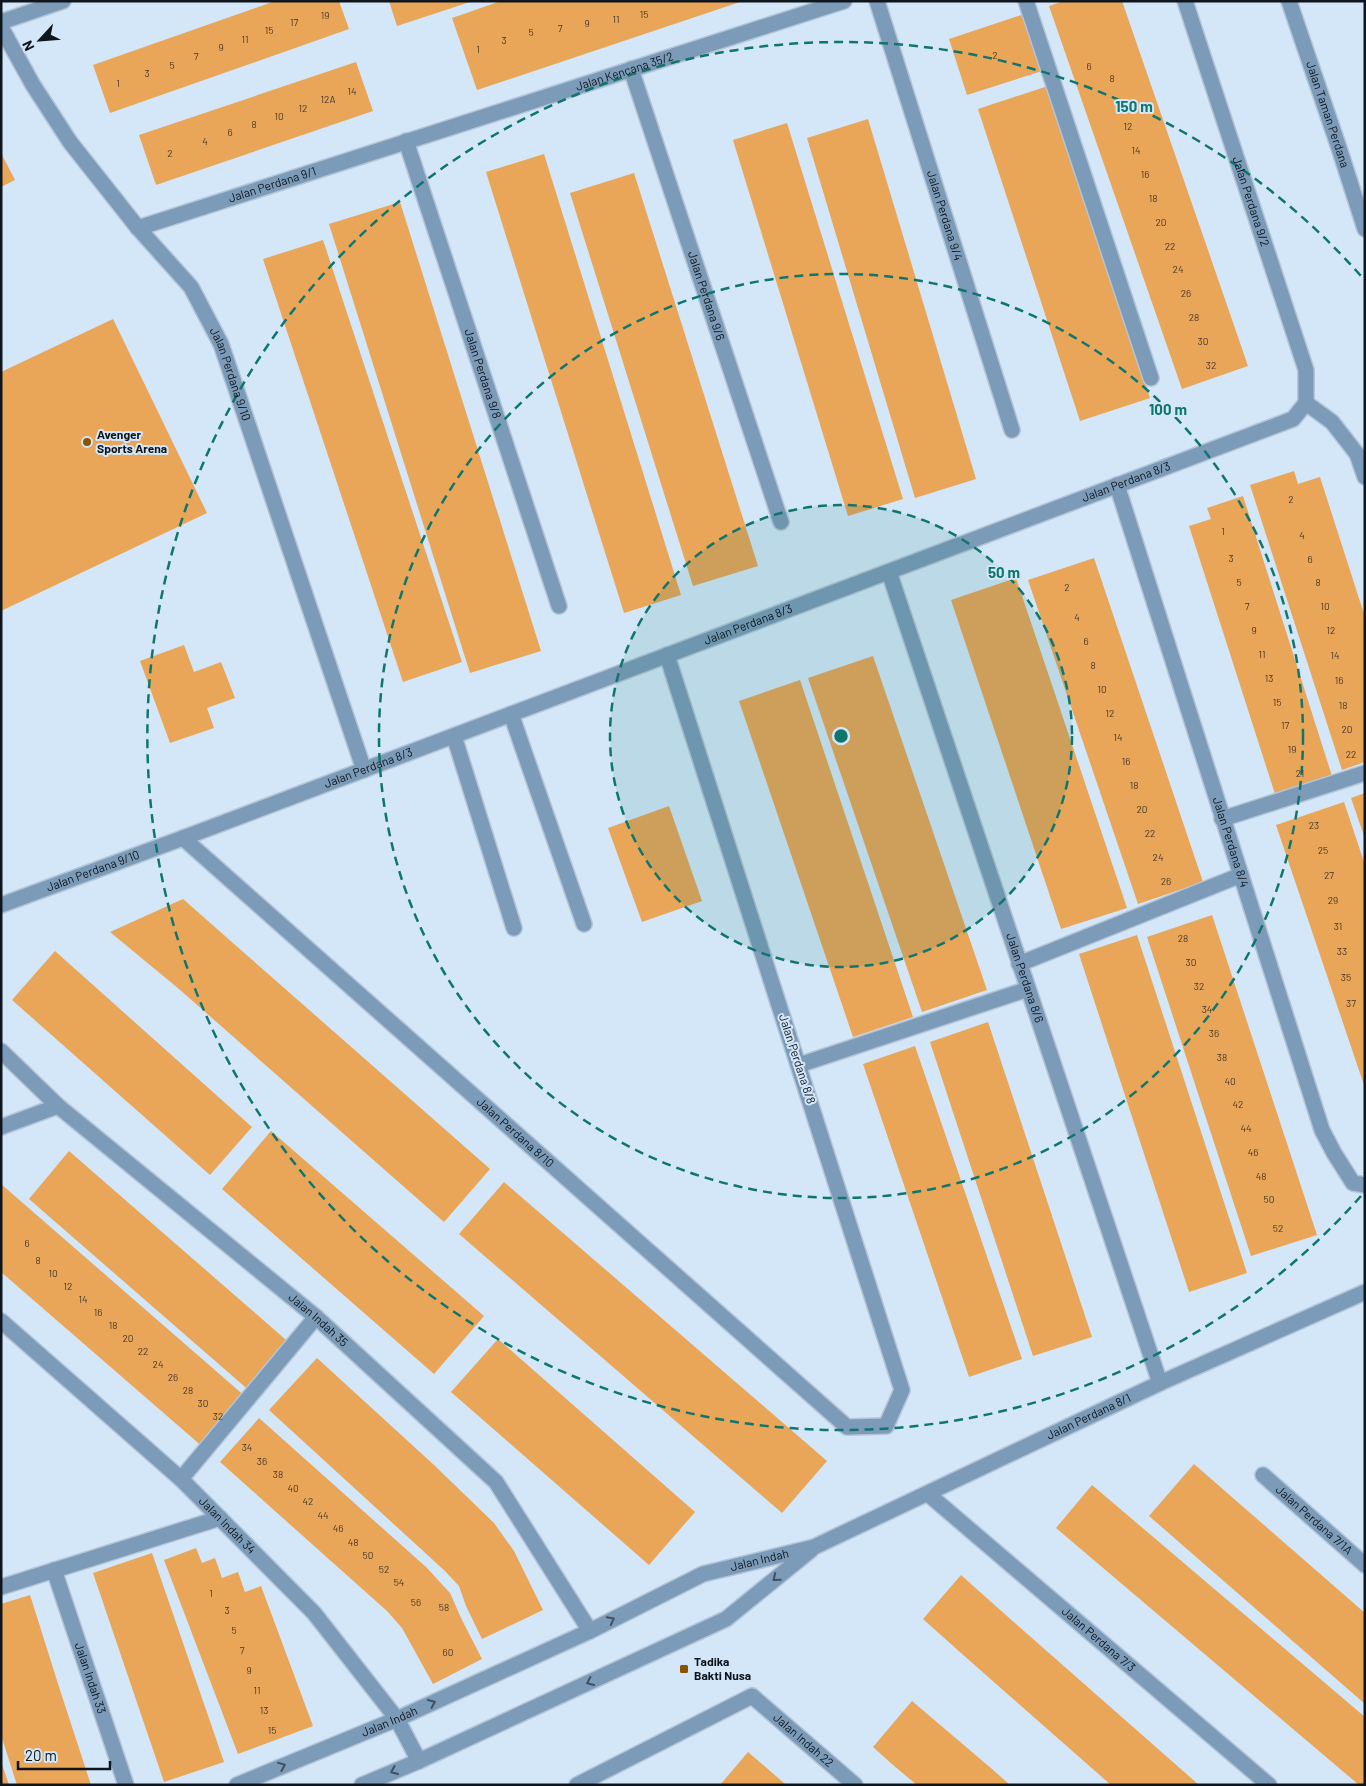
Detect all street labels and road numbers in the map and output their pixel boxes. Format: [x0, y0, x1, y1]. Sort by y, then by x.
street label: Jalan Kencana 35/2 [574, 48, 675, 93]
street label: Jalan Taman Perdana [1304, 59, 1353, 169]
street label: Jalan Perdana 9/2 [1230, 154, 1273, 248]
street label: Jalan Perdana 9/1 [226, 163, 318, 205]
street label: Jalan Perdana 9/4 [925, 168, 966, 262]
street label: Jalan Perdana 9/6 [686, 249, 728, 342]
street label: Jalan Perdana 9/10 [207, 325, 254, 422]
street label: Jalan Perdana 9/8 [462, 327, 505, 420]
street label: Jalan Perdana 8/3 [1080, 458, 1172, 504]
street label: Jalan Perdana 8/3 [702, 601, 794, 647]
street label: Jalan Perdana 8/3 [322, 744, 414, 790]
street label: Jalan Perdana 8/4 [1211, 795, 1252, 889]
street label: Jalan Perdana 9/10 [44, 847, 141, 894]
street label: Jalan Perdana 8/6 [1004, 931, 1047, 1024]
street label: Jalan Perdana 8/8 [777, 1012, 819, 1105]
street label: Jalan Perdana 8/10 [474, 1094, 557, 1170]
street label: Jalan Indah 35 [286, 1290, 351, 1349]
street label: Jalan Perdana 8/1 [1044, 1390, 1133, 1442]
street label: Jalan Perdana 7/1A [1273, 1482, 1356, 1557]
street label: Jalan Indah 34 [197, 1493, 259, 1556]
street label: Jalan Indah [729, 1545, 790, 1573]
street label: Jalan Perdana 7/3 [1059, 1603, 1139, 1674]
street label: Jalan Indah 33 [73, 1640, 110, 1715]
street label: Jalan Indah [359, 1703, 419, 1739]
street label: Jalan Indah 22 [771, 1710, 837, 1769]

